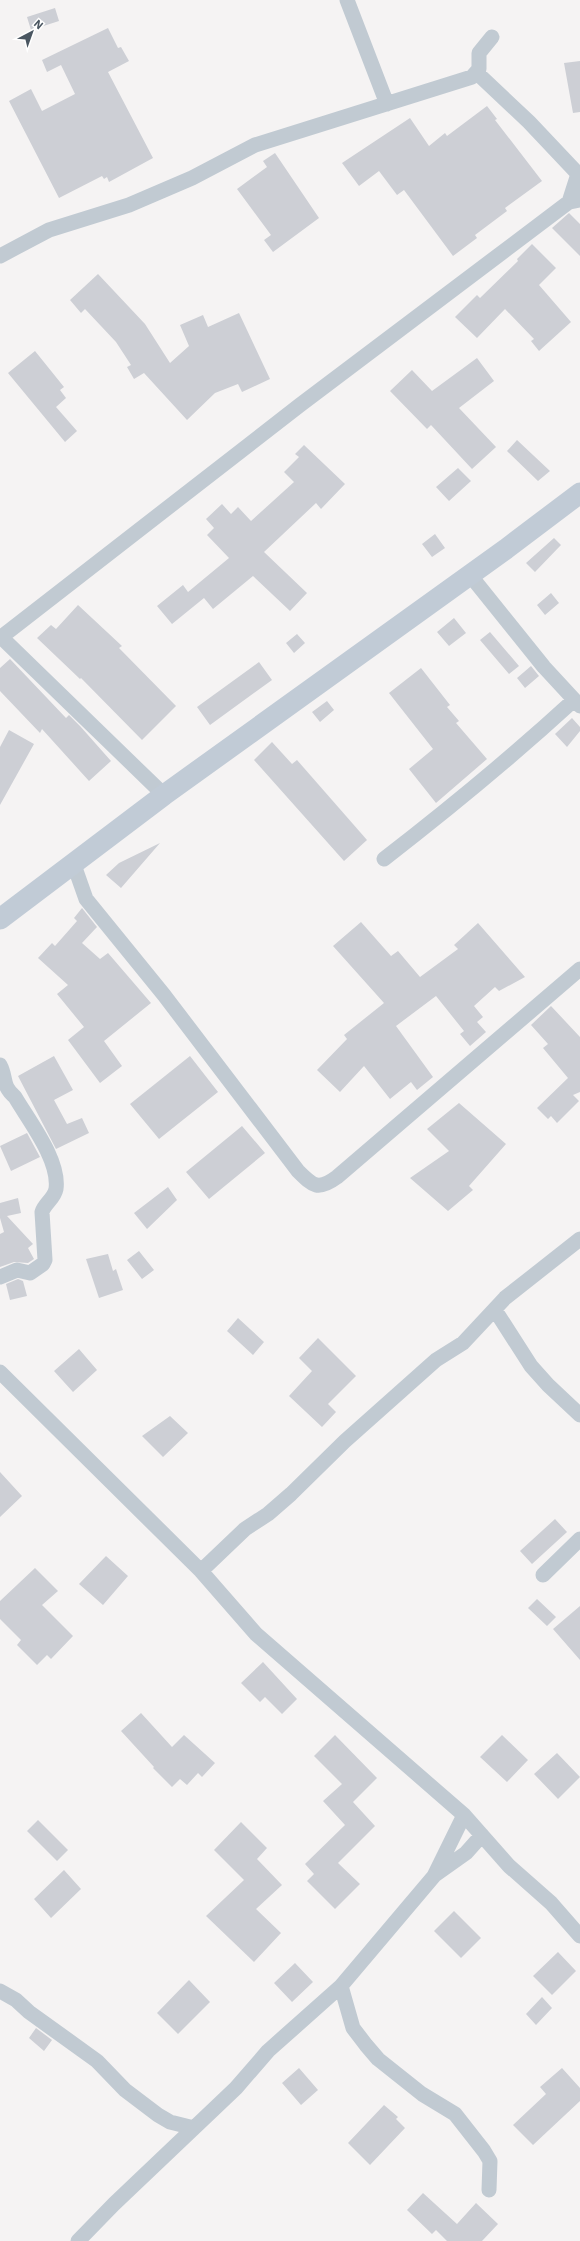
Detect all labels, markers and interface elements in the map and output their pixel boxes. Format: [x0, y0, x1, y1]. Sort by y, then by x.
north arrow [12, 12, 52, 52]
text: N [31, 17, 46, 32]

